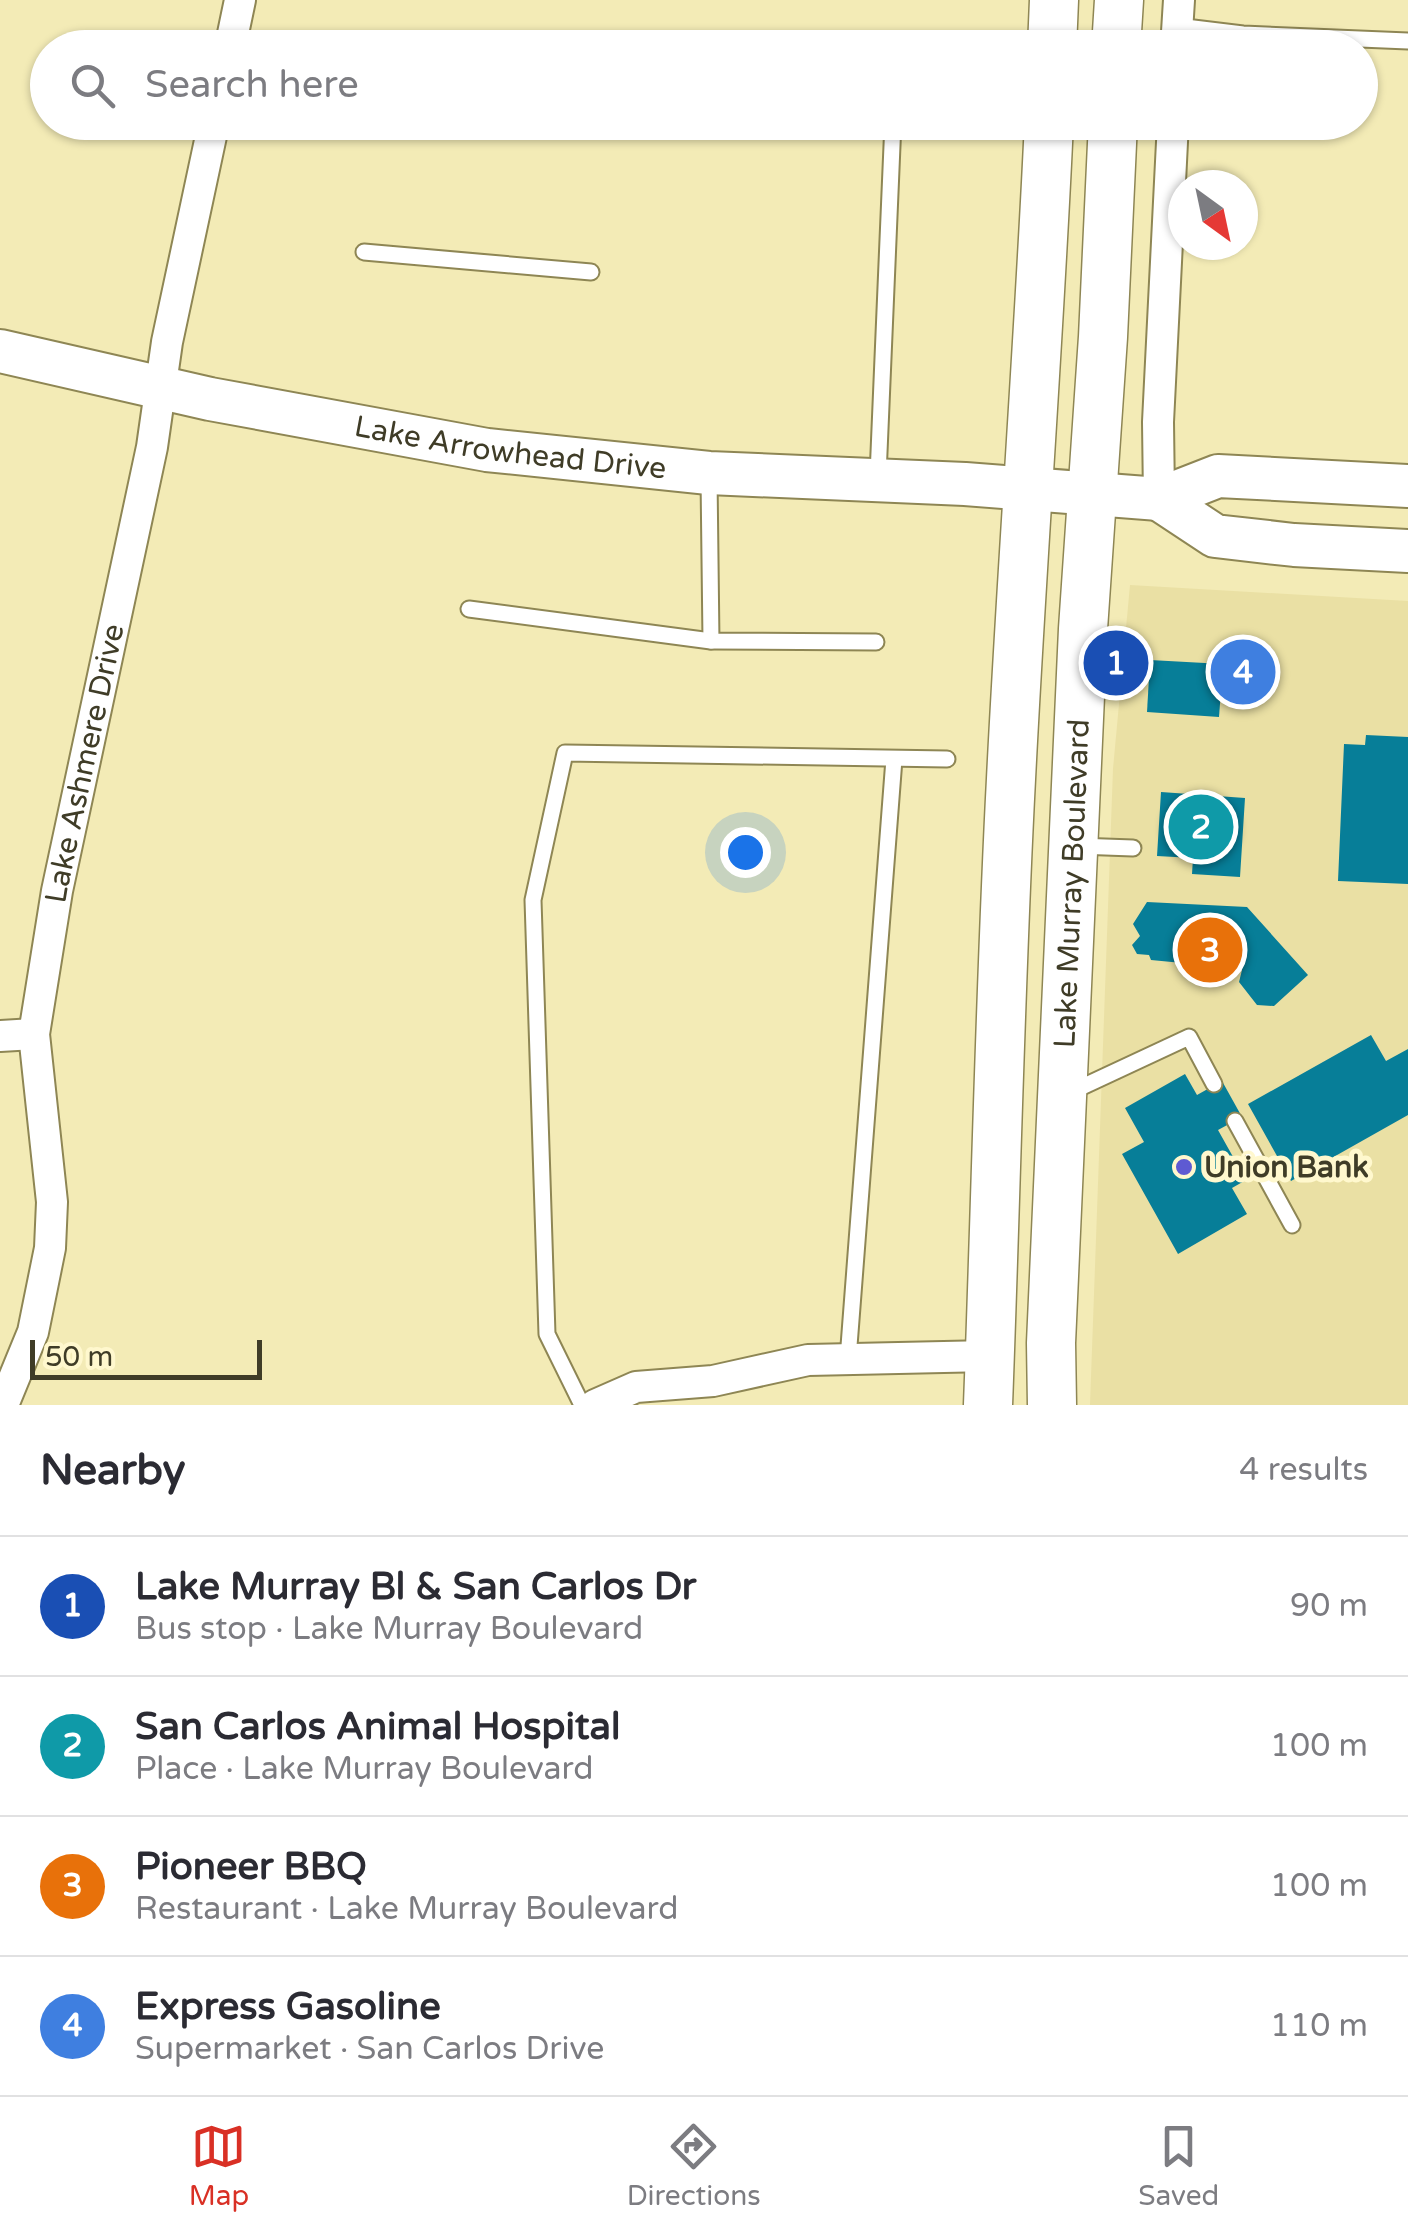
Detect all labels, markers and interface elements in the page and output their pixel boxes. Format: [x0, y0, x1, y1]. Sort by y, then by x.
search box [30, 30, 1378, 140]
icon: search [65, 58, 120, 113]
text: Search here [145, 62, 359, 108]
north arrow [1168, 170, 1258, 260]
street label: Lake Arrowhead Drive [351, 408, 668, 487]
street label: Lake Ashmere Drive [37, 621, 133, 906]
pin: 1 [1084, 626, 1148, 700]
pin: 4 [1210, 634, 1276, 710]
street label: Lake Murray Boulevard [1046, 718, 1098, 1049]
pin: 2 [1168, 790, 1234, 864]
your location [720, 827, 771, 878]
pin: 3 [1178, 912, 1242, 988]
place label: Union Bank [1204, 1149, 1369, 1186]
marker: Union Bank [1173, 1156, 1195, 1178]
scale bar [30, 1335, 262, 1380]
text: 50 m [45, 1340, 113, 1374]
text: Nearby [40, 1445, 185, 1496]
text: 4 results [1239, 1451, 1368, 1489]
text: Lake Murray Bl & San Carlos Dr [135, 1564, 696, 1610]
text: 1 [62, 1587, 83, 1625]
text: 90 m [1290, 1587, 1368, 1625]
text: Bus stop · Lake Murray Boulevard [135, 1610, 643, 1648]
text: San Carlos Animal Hospital [135, 1704, 620, 1750]
text: 2 [62, 1727, 83, 1765]
text: 100 m [1270, 1727, 1368, 1765]
text: Place · Lake Murray Boulevard [135, 1750, 594, 1788]
text: Pioneer BBQ [135, 1844, 367, 1890]
text: 3 [62, 1867, 83, 1905]
text: 100 m [1270, 1867, 1368, 1905]
text: Restaurant · Lake Murray Boulevard [135, 1890, 679, 1928]
text: Express Gasoline [135, 1984, 441, 2030]
text: 4 [62, 2007, 83, 2045]
text: 110 m [1270, 2007, 1368, 2045]
text: Supermarket · San Carlos Drive [135, 2030, 604, 2068]
tab: Map [189, 2119, 249, 2213]
tab: Directions [627, 2119, 761, 2213]
tab: Saved [1138, 2119, 1219, 2213]

